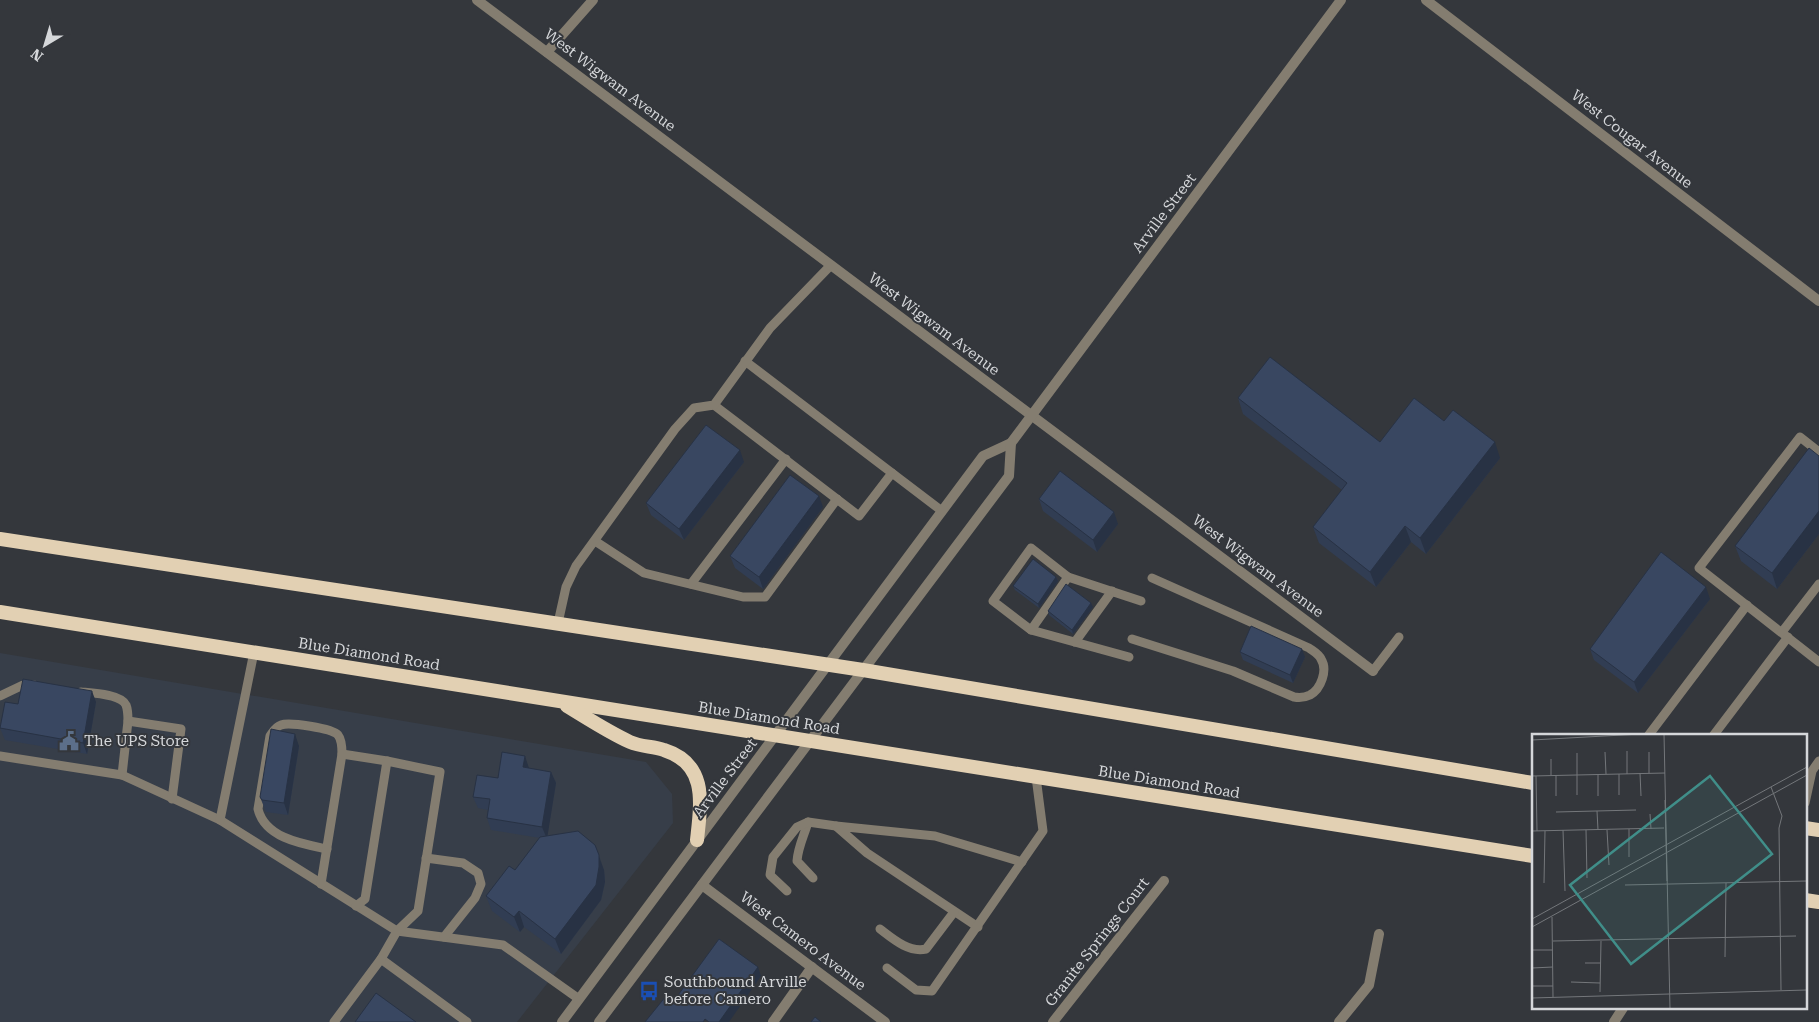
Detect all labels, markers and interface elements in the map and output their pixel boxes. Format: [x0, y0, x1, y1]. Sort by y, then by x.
north arrow [20, 20, 70, 70]
street label: West Wigwam Avenue [541, 25, 679, 135]
text: N [28, 45, 46, 65]
street label: West Cougar Avenue [1568, 86, 1696, 192]
street label: Arville Street [1128, 169, 1200, 256]
street label: West Wigwam Avenue [865, 269, 1003, 379]
street label: West Wigwam Avenue [1189, 511, 1327, 621]
street label: Blue Diamond Road [297, 634, 442, 674]
street label: Blue Diamond Road [697, 698, 842, 738]
public building icon: The UPS Store [58, 730, 80, 752]
place label: The UPS Store [84, 732, 189, 750]
street label: Arville Street [689, 734, 761, 821]
inset map [1532, 734, 1806, 1010]
street label: Blue Diamond Road [1097, 762, 1242, 802]
street label: Granite Springs Court [1041, 874, 1153, 1010]
street label: West Camero Avenue [737, 888, 869, 994]
place label: Southbound Arville before Camero [664, 973, 806, 1008]
bus stop icon: Southbound Arville before Camero [638, 980, 660, 1002]

